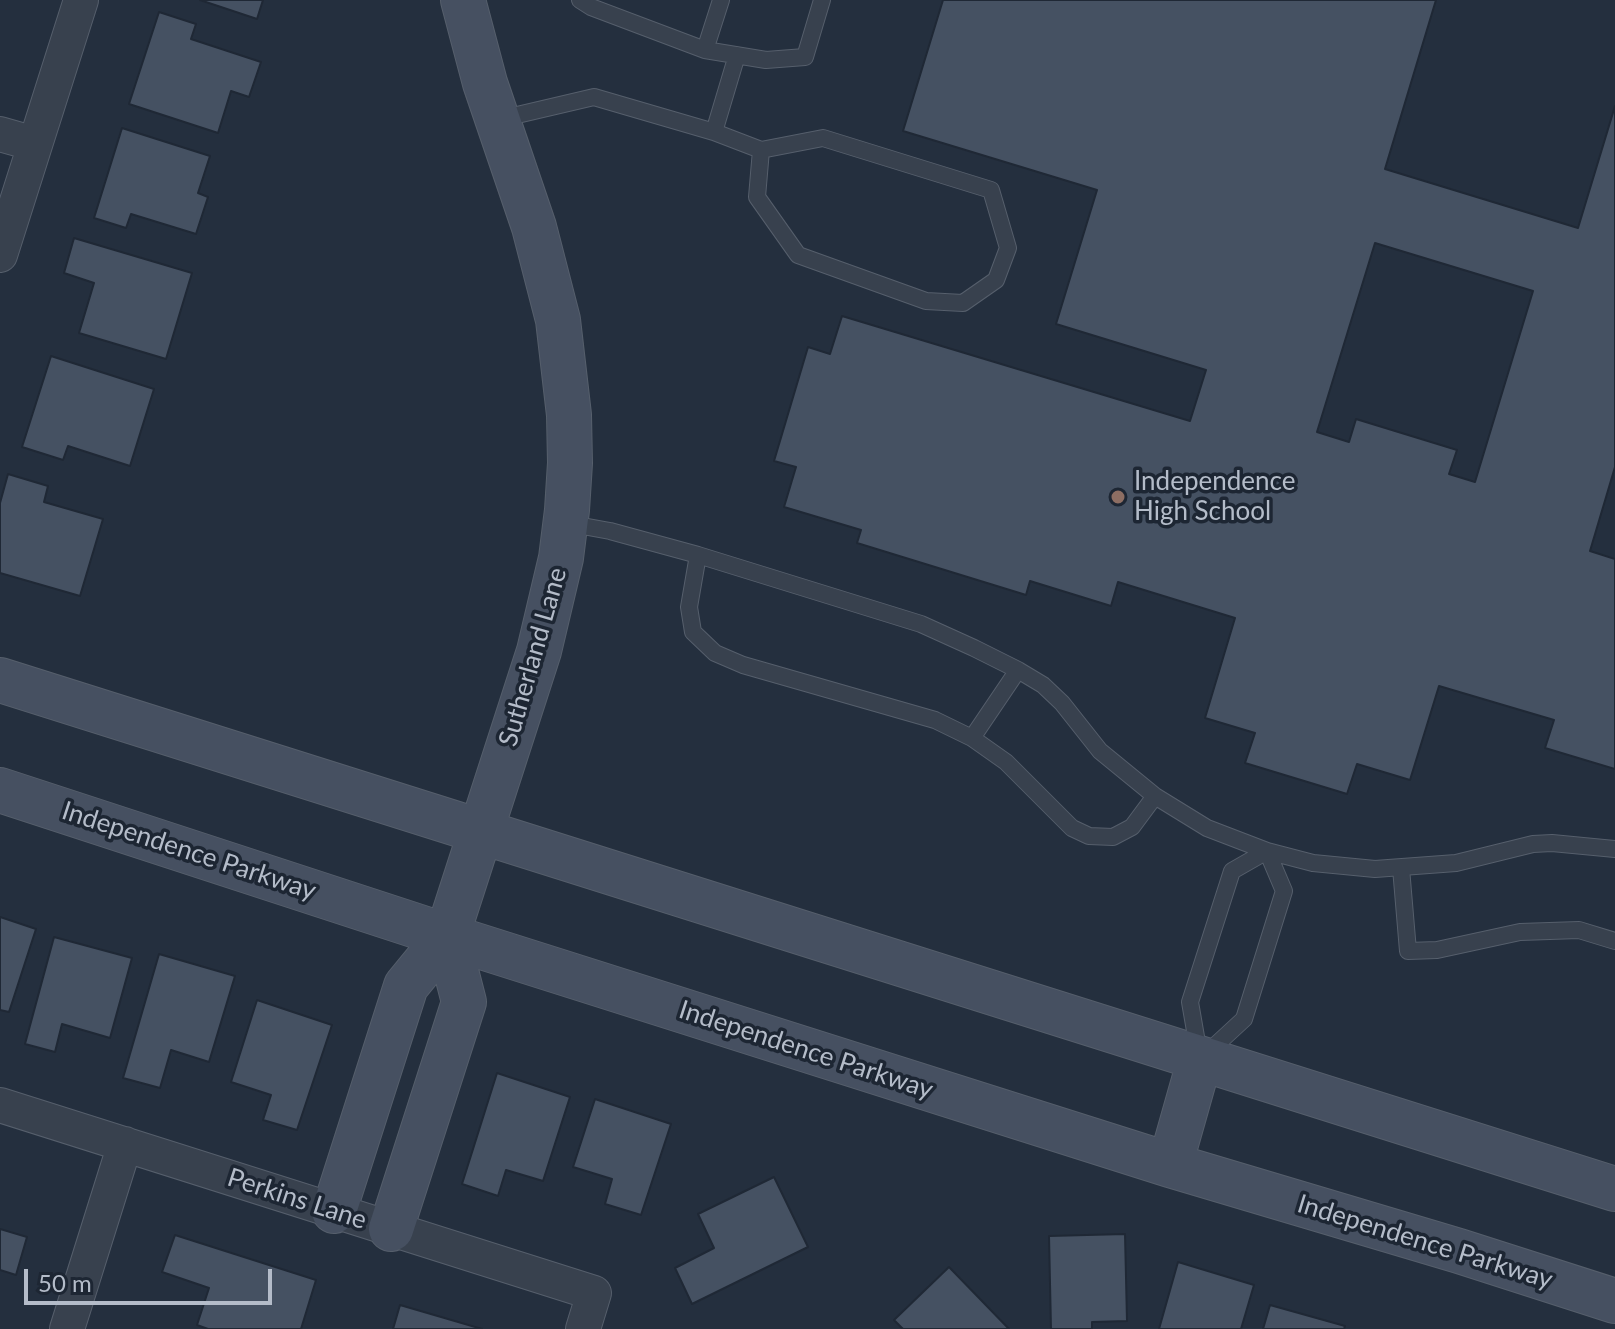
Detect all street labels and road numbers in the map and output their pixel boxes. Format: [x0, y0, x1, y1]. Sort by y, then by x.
street label: Sutherland Lane [493, 564, 573, 750]
street label: Independence Parkway [58, 795, 320, 907]
street label: Independence Parkway [675, 994, 937, 1106]
street label: Perkins Lane [223, 1162, 371, 1236]
street label: Independence Parkway [1294, 1188, 1556, 1296]

